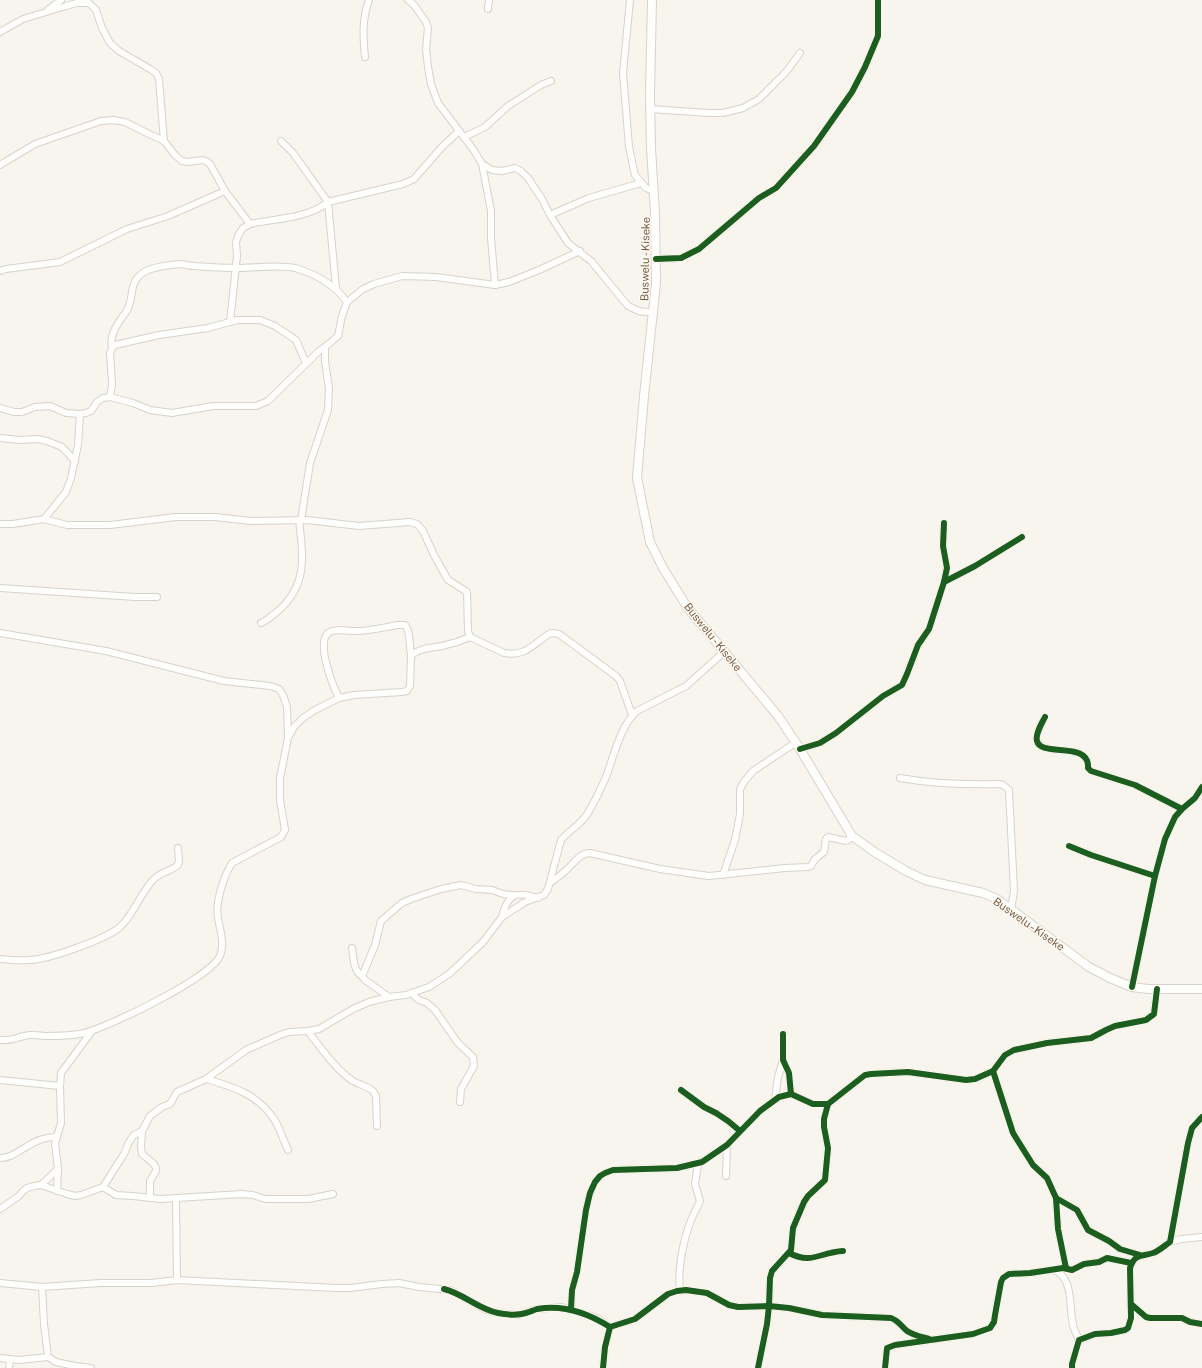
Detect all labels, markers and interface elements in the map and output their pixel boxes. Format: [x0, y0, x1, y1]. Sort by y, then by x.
street label: Buswelu - Kiseke [638, 217, 652, 301]
street label: Buswelu - Kiseke [682, 601, 744, 673]
street label: Buswelu - Kiseke [991, 895, 1067, 953]

